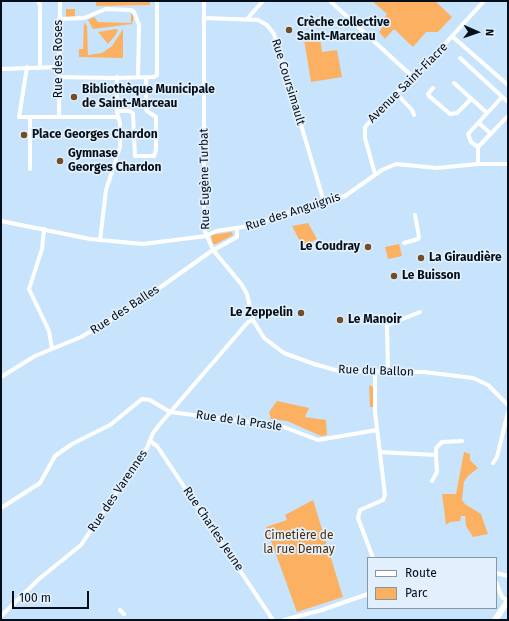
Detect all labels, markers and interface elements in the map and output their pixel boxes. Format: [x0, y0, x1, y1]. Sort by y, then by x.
north arrow [457, 12, 497, 52]
place label: Crèche collective Saint-Marceau [297, 16, 390, 44]
street label: Rue des Roses [52, 20, 66, 98]
marker: Crèche collective Saint-Marceau [284, 25, 294, 35]
text: N [483, 29, 496, 36]
street label: Rue Coursimault [268, 37, 308, 127]
street label: Avenue Saint-Fiacre [365, 40, 451, 126]
place label: Bibliothèque Municipale de Saint-Marceau [82, 83, 215, 111]
marker: Bibliothèque Municipale de Saint-Marceau [69, 92, 79, 102]
place label: Place Georges Chardon [32, 128, 158, 142]
street label: Rue Eugène Turbat [197, 128, 213, 230]
marker: Place Georges Chardon [19, 130, 29, 140]
place label: Gymnase Georges Chardon [68, 147, 162, 175]
marker: Gymnase Georges Chardon [55, 156, 65, 166]
street label: Rue des Anguignis [244, 190, 342, 234]
place label: Le Coudray [300, 240, 360, 254]
marker: Le Coudray [363, 242, 373, 252]
place label: La Giraudière [429, 251, 502, 265]
marker: La Giraudière [416, 253, 426, 263]
place label: Le Buisson [402, 269, 460, 283]
marker: Le Buisson [389, 271, 399, 281]
street label: Rue des Balles [88, 282, 162, 338]
place label: Le Zeppelin [230, 306, 293, 320]
marker: Le Zeppelin [296, 308, 306, 318]
place label: Le Manoir [348, 313, 401, 327]
marker: Le Manoir [335, 315, 345, 325]
street label: Rue du Ballon [338, 362, 414, 380]
street label: Rue de la Prasle [195, 408, 283, 434]
street label: Rue des Varennes [85, 447, 151, 535]
street label: Rue Charles Jeune [180, 484, 246, 574]
park label: Cimetière de la rue Demay [263, 529, 335, 557]
legend [367, 557, 497, 609]
text: Route [405, 566, 437, 580]
scale bar [14, 583, 91, 609]
text: Parc [405, 586, 428, 600]
text: 100 m [19, 591, 51, 605]

